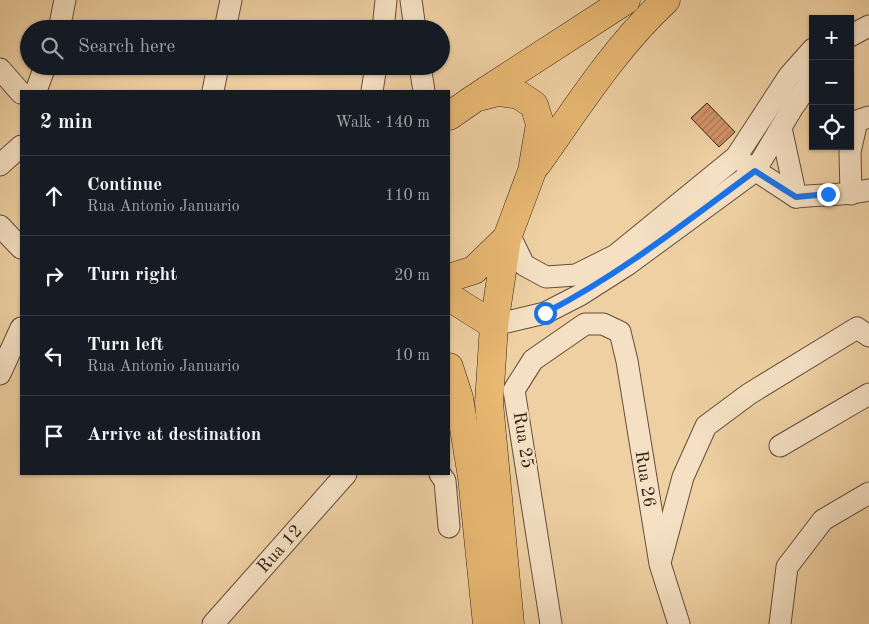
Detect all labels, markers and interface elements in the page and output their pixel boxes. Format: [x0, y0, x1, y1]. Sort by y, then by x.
map controls [809, 15, 854, 150]
button: + [809, 15, 854, 60]
search box [20, 20, 450, 75]
icon: search [38, 34, 66, 62]
text: Search here [78, 38, 175, 57]
button: − [809, 60, 854, 105]
button: locate [809, 105, 854, 150]
text: 2 min [40, 112, 93, 133]
text: Walk · 140 m [335, 115, 430, 131]
text: Continue [87, 176, 162, 195]
icon: ahead [40, 182, 68, 210]
route end [817, 183, 840, 206]
text: 110 m [385, 188, 430, 204]
text: Rua Antonio Januario [87, 199, 240, 215]
icon: right [40, 262, 68, 290]
text: Turn right [87, 266, 177, 285]
text: 20 m [394, 268, 430, 284]
route start [534, 302, 557, 325]
text: Turn left [87, 336, 164, 355]
icon: left [40, 342, 68, 370]
text: 10 m [394, 348, 430, 364]
text: Rua Antonio Januario [87, 359, 240, 375]
street label: Rua 25 [510, 410, 536, 470]
icon: arrive [40, 422, 68, 450]
text: Arrive at destination [87, 426, 261, 445]
street label: Rua 26 [632, 449, 658, 509]
street label: Rua 12 [254, 522, 306, 576]

